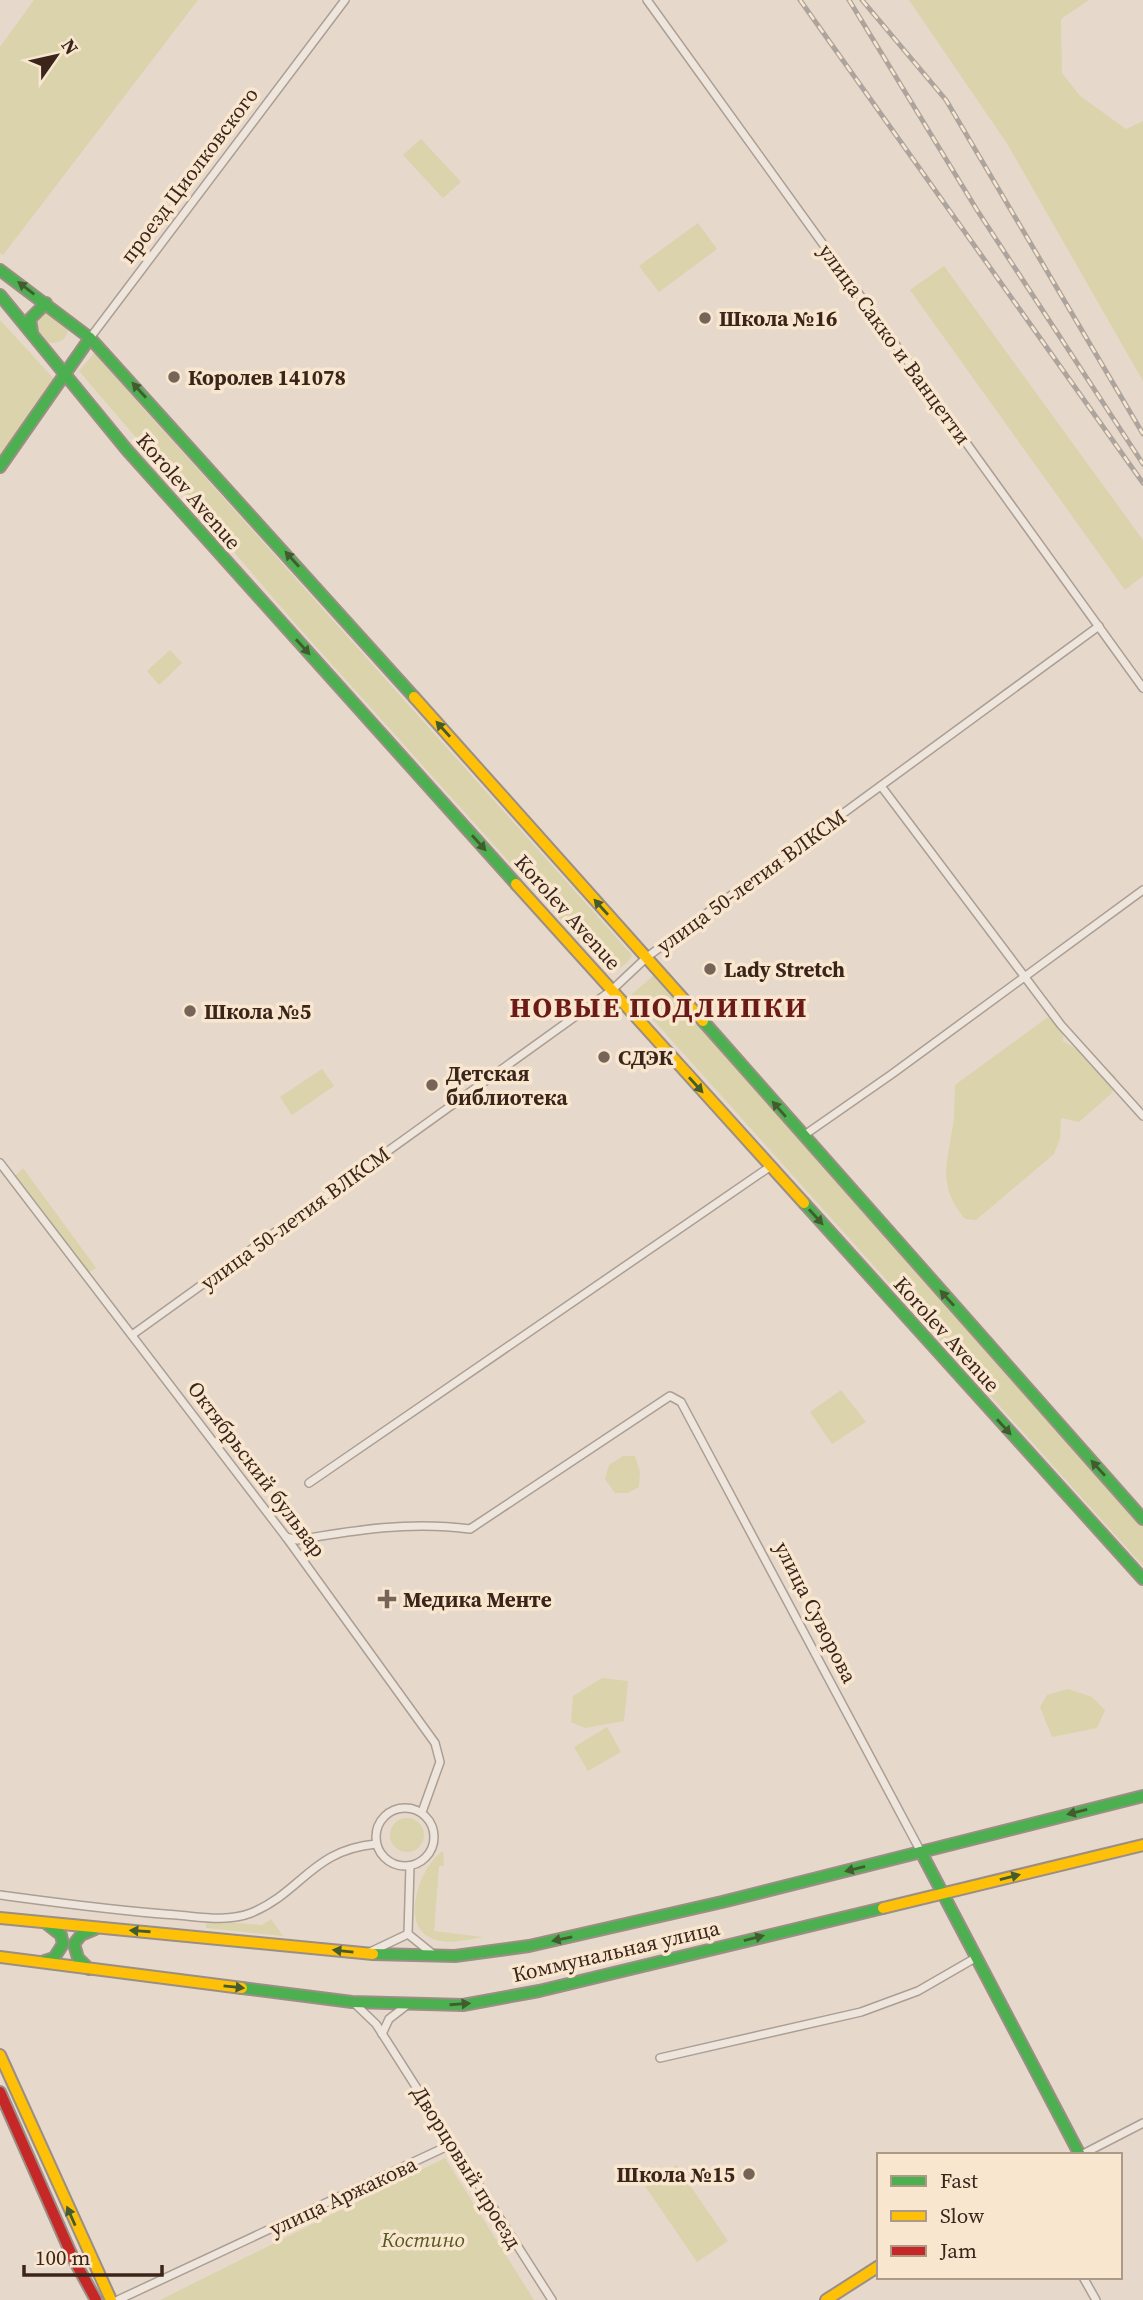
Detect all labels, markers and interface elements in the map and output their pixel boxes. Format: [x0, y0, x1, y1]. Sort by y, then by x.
north arrow [21, 21, 91, 91]
text: N [55, 33, 85, 60]
street label: проезд Циолковского [113, 81, 265, 269]
street label: улица Сакко и Ванцетти [812, 238, 978, 450]
one-way arrow [17, 282, 35, 296]
place label: Школа №16 [719, 304, 837, 333]
marker: Школа №16 [697, 310, 713, 326]
place label: Королев 141078 [188, 363, 346, 392]
marker: Королев 141078 [166, 369, 182, 385]
one-way arrow [132, 382, 148, 399]
street label: Korolev Avenue [130, 426, 248, 556]
one-way arrow [284, 550, 300, 568]
one-way arrow [295, 638, 310, 655]
one-way arrow [435, 720, 451, 738]
street label: улица 50-летия ВЛКСМ [650, 802, 852, 960]
one-way arrow [471, 834, 487, 852]
street label: Korolev Avenue [508, 848, 628, 976]
one-way arrow [594, 899, 610, 916]
place label: Lady Stretch [724, 955, 845, 984]
marker: Lady Stretch [702, 961, 718, 977]
district label: НОВЫЕ ПОДЛИПКИ [509, 988, 809, 1026]
place label: Школа №5 [204, 997, 311, 1026]
marker: Школа №5 [182, 1003, 198, 1019]
place label: СДЭК [618, 1043, 673, 1072]
marker: СДЭК [596, 1049, 612, 1065]
place label: Детская библиотека [446, 1059, 568, 1112]
one-way arrow [688, 1076, 704, 1093]
marker: Детская библиотека [424, 1077, 440, 1093]
one-way arrow [771, 1100, 787, 1118]
street label: улица 50-летия ВЛКСМ [194, 1139, 396, 1297]
one-way arrow [808, 1208, 824, 1226]
street label: Korolev Avenue [887, 1270, 1007, 1398]
one-way arrow [939, 1289, 955, 1306]
street label: Октябрьский бульвар [181, 1375, 333, 1563]
one-way arrow [996, 1418, 1012, 1436]
one-way arrow [1090, 1459, 1106, 1477]
street label: улица Суворова [768, 1536, 864, 1688]
place label: Медика Менте [403, 1585, 552, 1614]
marker: Медика Менте [377, 1589, 397, 1609]
one-way arrow [1066, 1807, 1088, 1818]
one-way arrow [844, 1864, 866, 1875]
one-way arrow [999, 1871, 1021, 1882]
street label: Коммунальная улица [509, 1913, 723, 1989]
one-way arrow [129, 1925, 151, 1936]
one-way arrow [551, 1933, 573, 1944]
one-way arrow [743, 1933, 765, 1944]
one-way arrow [332, 1945, 354, 1956]
one-way arrow [223, 1982, 245, 1993]
one-way arrow [450, 1998, 472, 2009]
street label: Дворцовый проезд [405, 2080, 529, 2254]
street label: улица Аржакова [265, 2149, 422, 2243]
legend [877, 2153, 1122, 2279]
place label: Школа №15 [617, 2160, 735, 2189]
marker: Школа №15 [741, 2166, 757, 2182]
text: Fast [940, 2166, 978, 2195]
text: Slow [940, 2201, 984, 2230]
one-way arrow [65, 2206, 76, 2227]
park label: Костино [380, 2225, 465, 2254]
scale bar [24, 2234, 163, 2278]
text: Jam [939, 2236, 977, 2265]
text: 100 m [35, 2243, 90, 2272]

